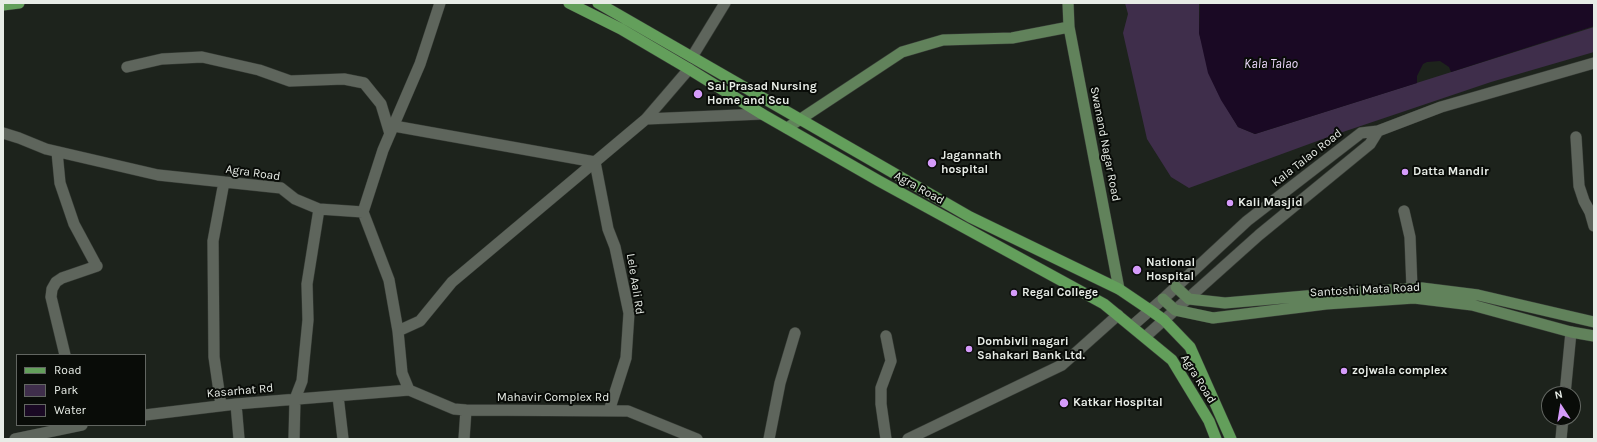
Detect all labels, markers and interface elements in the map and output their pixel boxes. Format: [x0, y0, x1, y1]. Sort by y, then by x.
water label: Kala Talao [1244, 56, 1298, 72]
place label: Sai Prasad Nursing Home and Scu [707, 80, 817, 108]
street label: Swanand Nagar Road [1087, 85, 1123, 203]
marker: Sai Prasad Nursing Home and Scu [692, 88, 704, 100]
street label: Kala Talao Road [1269, 126, 1345, 190]
place label: Jagannath hospital [941, 149, 1002, 177]
marker: Jagannath hospital [926, 157, 938, 169]
street label: Agra Road [225, 162, 281, 184]
place label: Datta Mandir [1413, 165, 1489, 179]
marker: Datta Mandir [1400, 167, 1410, 177]
street label: Agra Road [891, 168, 947, 208]
place label: Kali Masjid [1238, 196, 1303, 210]
marker: Kali Masjid [1225, 198, 1235, 208]
street label: Lele Aali Rd [623, 252, 647, 316]
place label: National Hospital [1146, 256, 1195, 284]
marker: National Hospital [1131, 264, 1143, 276]
street label: Santoshi Mata Road [1309, 280, 1421, 300]
place label: Regal College [1022, 286, 1098, 300]
marker: Regal College [1009, 288, 1019, 298]
place label: Dombivli nagari Sahakari Bank Ltd. [977, 335, 1085, 363]
marker: Dombivli nagari Sahakari Bank Ltd. [964, 344, 974, 354]
street label: Agra Road [1177, 352, 1219, 406]
legend [16, 354, 146, 426]
text: Road [54, 363, 82, 377]
place label: zojwala complex [1352, 364, 1447, 378]
marker: zojwala complex [1339, 366, 1349, 376]
street label: Kasarhat Rd [206, 381, 274, 401]
text: Park [54, 383, 78, 397]
north arrow [1541, 386, 1581, 426]
text: N [1553, 388, 1564, 402]
street label: Mahavir Complex Rd [497, 391, 609, 405]
place label: Katkar Hospital [1073, 396, 1163, 410]
marker: Katkar Hospital [1058, 397, 1070, 409]
text: Water [54, 403, 86, 417]

